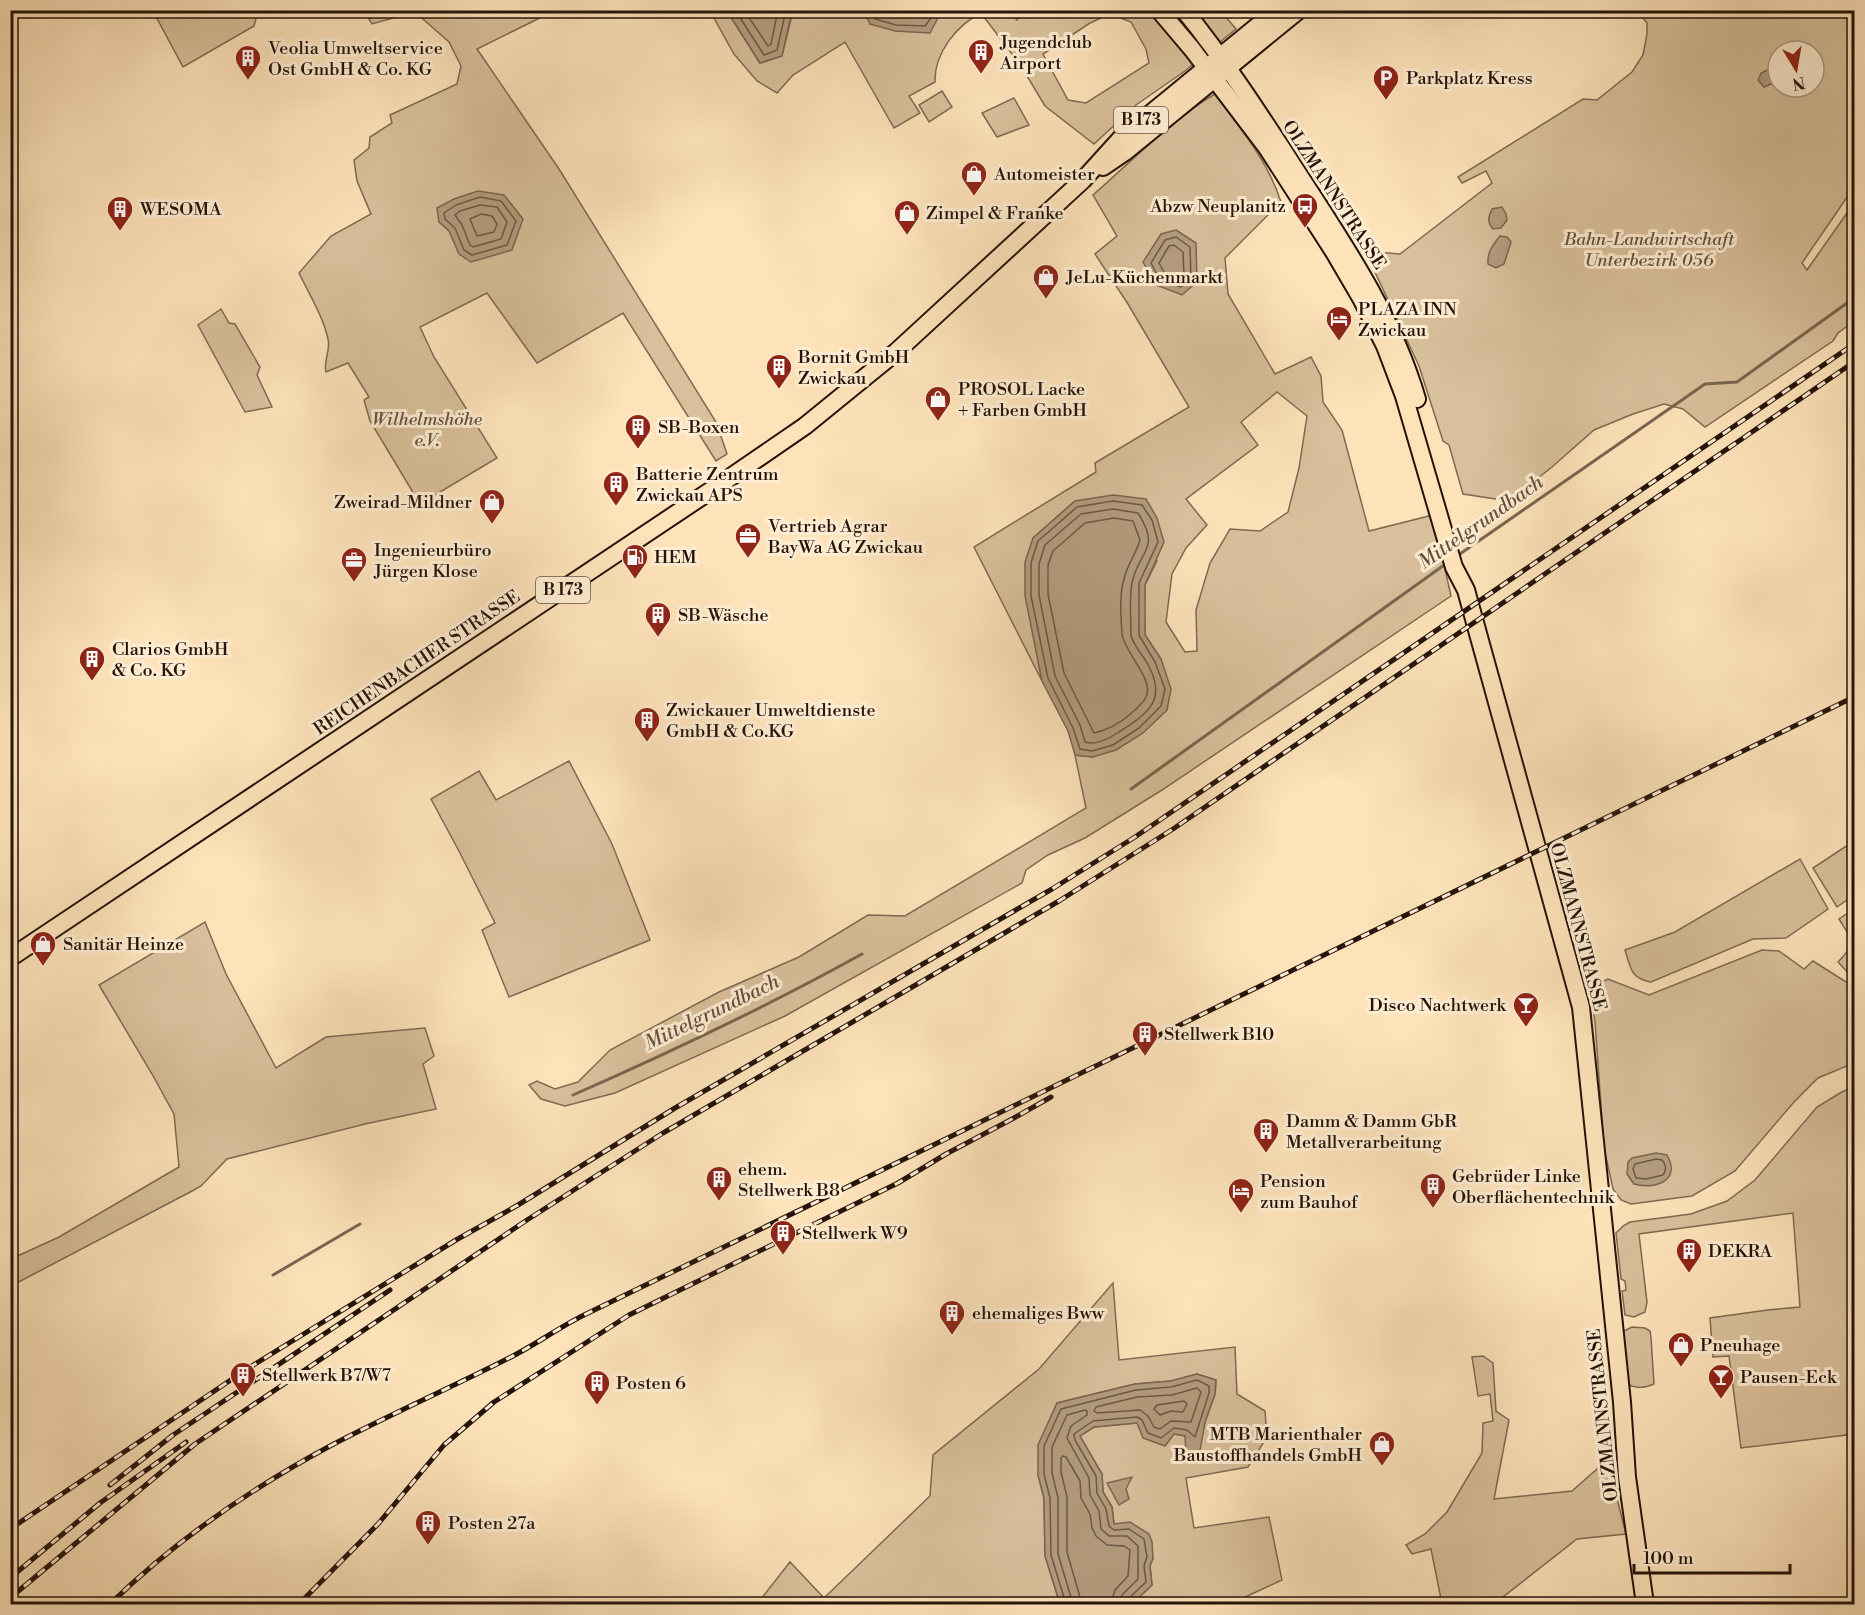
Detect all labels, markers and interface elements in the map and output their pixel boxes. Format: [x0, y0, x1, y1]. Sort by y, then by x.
place label: Jugendclub Airport [999, 31, 1092, 75]
place label: Veolia Umweltservice Ost GmbH & Co. KG [267, 37, 443, 81]
building icon: Jugendclub Airport [966, 37, 996, 75]
north arrow [1766, 39, 1826, 99]
building icon: Veolia Umweltservice Ost GmbH & Co. KG [233, 43, 263, 81]
parking icon: Parkplatz Kress [1371, 63, 1401, 101]
place label: Parkplatz Kress [1406, 67, 1533, 90]
text: N [1790, 72, 1807, 94]
road number: B 173 [1114, 107, 1168, 133]
street label: OLZMANNSTRASSE [1277, 116, 1391, 274]
shop icon: Automeister [959, 159, 989, 197]
place label: Automeister [993, 163, 1095, 186]
bus stop icon: Abzw Neuplanitz [1290, 191, 1320, 229]
building icon: WESOMA [105, 194, 135, 232]
place label: Abzw Neuplanitz [1149, 195, 1286, 218]
place label: WESOMA [139, 198, 222, 221]
shop icon: Zimpel & Franke [892, 198, 922, 236]
place label: Zimpel & Franke [926, 202, 1064, 225]
park label: Bahn-Landwirtschaft Unterbezirk 056 [1563, 228, 1735, 272]
shop icon: JeLu-Küchenmarkt [1031, 262, 1061, 300]
place label: JeLu-Küchenmarkt [1065, 266, 1224, 289]
place label: PLAZA INN Zwickau [1358, 298, 1457, 342]
hotel icon: PLAZA INN Zwickau [1324, 304, 1354, 342]
place label: Bornit GmbH Zwickau [797, 346, 910, 390]
building icon: Bornit GmbH Zwickau [764, 352, 794, 390]
place label: PROSOL Lacke + Farben GmbH [958, 378, 1088, 422]
shop icon: PROSOL Lacke + Farben GmbH [923, 384, 953, 422]
park label: Wilhelmshöhe e.V. [372, 408, 483, 452]
building icon: SB-Boxen [623, 412, 653, 450]
place label: SB-Boxen [658, 416, 740, 439]
place label: Batterie Zentrum Zwickau APS [635, 463, 779, 507]
building icon: Batterie Zentrum Zwickau APS [601, 469, 631, 507]
water label: Mittelgrundbach [1413, 470, 1549, 576]
shop icon: Zweirad-Mildner [477, 487, 507, 525]
place label: Zweirad-Mildner [334, 491, 472, 514]
place label: Vertrieb Agrar BayWa AG Zwickau [767, 515, 924, 559]
office icon: Vertrieb Agrar BayWa AG Zwickau [733, 521, 763, 559]
place label: Ingenieurbüro Jürgen Klose [373, 539, 492, 583]
fuel station icon: HEM [620, 542, 650, 580]
office icon: Ingenieurbüro Jürgen Klose [339, 545, 369, 583]
place label: HEM [654, 546, 697, 569]
road number: B 173 [536, 577, 590, 603]
street label: REICHENBACHER STRASSE [309, 585, 525, 741]
building icon: SB-Wäsche [643, 600, 673, 638]
place label: SB-Wäsche [678, 604, 769, 627]
place label: Clarios GmbH & Co. KG [112, 638, 229, 682]
building icon: Clarios GmbH & Co. KG [77, 644, 107, 682]
place label: Zwickauer Umweltdienste GmbH & Co.KG [666, 699, 876, 743]
building icon: Zwickauer Umweltdienste GmbH & Co.KG [632, 705, 662, 743]
street label: OLZMANNSTRASSE [1544, 840, 1612, 1014]
shop icon: Sanitär Heinze [28, 929, 58, 967]
place label: Sanitär Heinze [63, 933, 184, 956]
water label: Mittelgrundbach [640, 969, 785, 1057]
bar icon: Disco Nachtwerk [1511, 990, 1541, 1028]
place label: Disco Nachtwerk [1369, 994, 1508, 1017]
building icon: Stellwerk B10 [1130, 1019, 1160, 1057]
place label: Stellwerk B10 [1164, 1023, 1274, 1046]
place label: Damm & Damm GbR Metallverarbeitung [1286, 1110, 1457, 1154]
building icon: Damm & Damm GbR Metallverarbeitung [1251, 1116, 1281, 1154]
place label: ehem. Stellwerk B8 [738, 1158, 840, 1202]
building icon: ehem. Stellwerk B8 [704, 1164, 734, 1202]
place label: Gebrüder Linke Oberflächentechnik [1452, 1165, 1616, 1209]
place label: Pension zum Bauhof [1260, 1170, 1359, 1214]
building icon: Gebrüder Linke Oberflächentechnik [1418, 1171, 1448, 1209]
hotel icon: Pension zum Bauhof [1226, 1176, 1256, 1214]
building icon: Stellwerk W9 [768, 1218, 798, 1256]
place label: Stellwerk W9 [802, 1222, 908, 1245]
building icon: DEKRA [1674, 1236, 1704, 1274]
place label: DEKRA [1708, 1240, 1773, 1263]
building icon: ehemaliges Bww [937, 1298, 967, 1336]
place label: ehemaliges Bww [972, 1302, 1105, 1325]
street label: OLZMANNSTRASSE [1582, 1327, 1624, 1503]
shop icon: Pneuhage [1666, 1330, 1696, 1368]
place label: Pneuhage [1700, 1334, 1780, 1357]
building icon: Stellwerk B7/W7 [228, 1360, 258, 1398]
bar icon: Pausen-Eck [1706, 1362, 1736, 1400]
place label: Stellwerk B7/W7 [262, 1364, 391, 1387]
place label: Pausen-Eck [1740, 1366, 1838, 1389]
building icon: Posten 6 [582, 1368, 612, 1406]
place label: Posten 6 [616, 1372, 686, 1395]
place label: MTB Marienthaler Baustoffhandels GmbH [1173, 1423, 1363, 1467]
shop icon: MTB Marienthaler Baustoffhandels GmbH [1367, 1429, 1397, 1467]
building icon: Posten 27a [413, 1508, 443, 1546]
place label: Posten 27a [448, 1512, 536, 1535]
scale bar [1634, 1537, 1790, 1575]
text: 100 m [1643, 1547, 1694, 1570]

